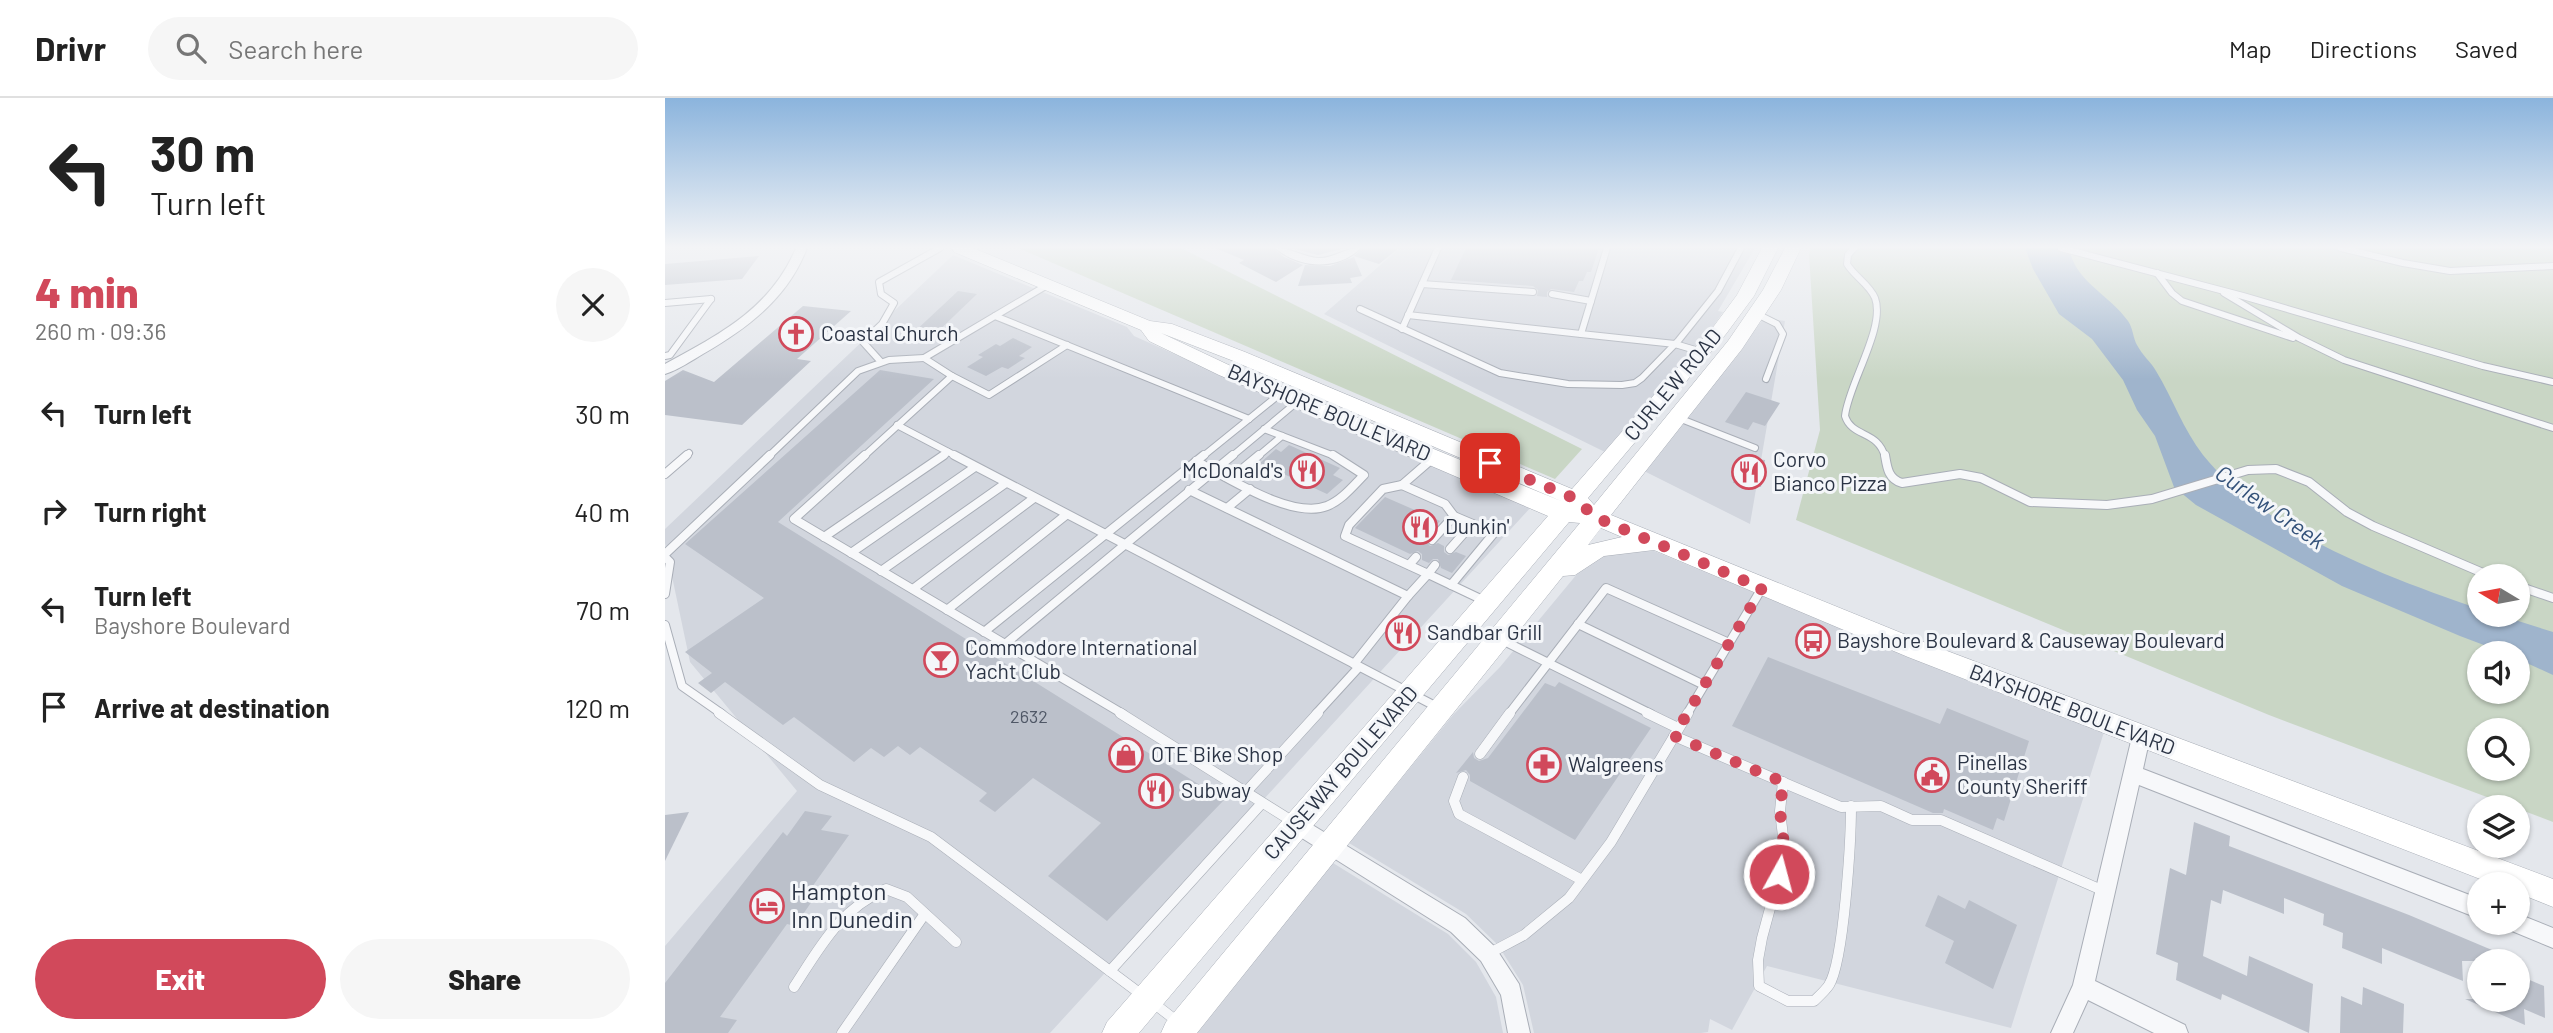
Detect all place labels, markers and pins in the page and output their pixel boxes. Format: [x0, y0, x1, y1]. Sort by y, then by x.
church icon: Coastal Church [777, 315, 815, 353]
place label: Coastal Church [821, 320, 959, 345]
pin [1460, 433, 1520, 493]
place label: Corvo Bianco Pizza [1773, 446, 1887, 495]
restaurant icon: McDonald's [1288, 452, 1326, 490]
restaurant icon: Corvo Bianco Pizza [1730, 453, 1768, 491]
place label: McDonald's [1182, 457, 1283, 482]
restaurant icon: Dunkin' [1401, 508, 1439, 546]
place label: Dunkin' [1445, 513, 1510, 538]
restaurant icon: Sandbar Grill [1384, 614, 1422, 652]
place label: Sandbar Grill [1427, 619, 1542, 644]
bus stop icon: Bayshore Boulevard & Causeway Boulevard [1794, 622, 1832, 660]
place label: Bayshore Boulevard & Causeway Boulevard [1837, 627, 2225, 652]
place label: Commodore International Yacht Club [965, 634, 1197, 683]
bar icon: Commodore International Yacht Club [922, 641, 960, 679]
shop icon: OTE Bike Shop [1107, 736, 1145, 774]
place label: OTE Bike Shop [1151, 741, 1283, 766]
pharmacy icon: Walgreens [1525, 746, 1563, 784]
place label: Pinellas County Sheriff [1957, 749, 2088, 798]
place label: Walgreens [1568, 751, 1664, 776]
public building icon: Pinellas County Sheriff [1913, 756, 1951, 794]
restaurant icon: Subway [1137, 772, 1175, 810]
place label: Subway [1181, 777, 1251, 802]
place label: Hampton Inn Dunedin [791, 876, 913, 933]
hotel icon: Hampton Inn Dunedin [748, 887, 786, 925]

